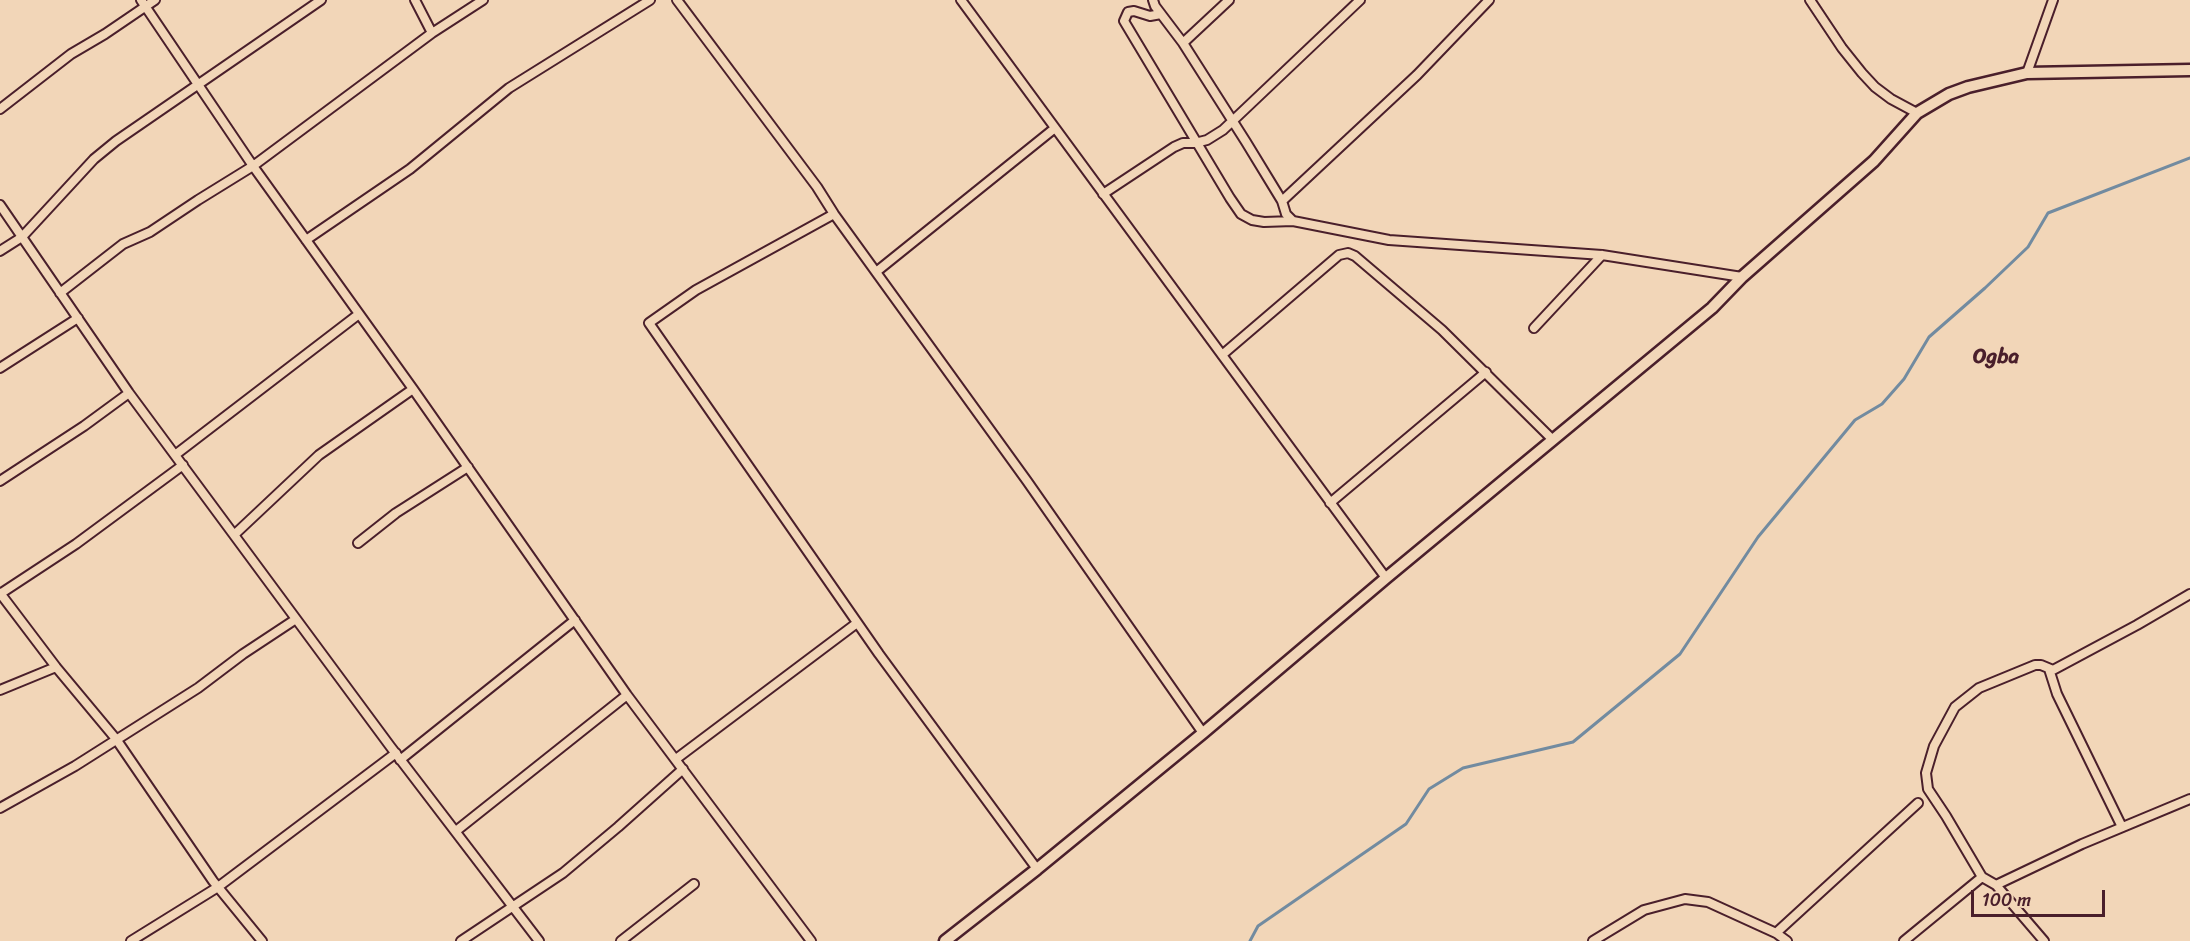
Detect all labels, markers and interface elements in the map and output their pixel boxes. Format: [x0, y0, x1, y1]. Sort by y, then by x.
district label: Ogba [1973, 345, 2019, 371]
scale bar [1974, 878, 2108, 916]
text: 100 m [1982, 884, 2031, 916]

